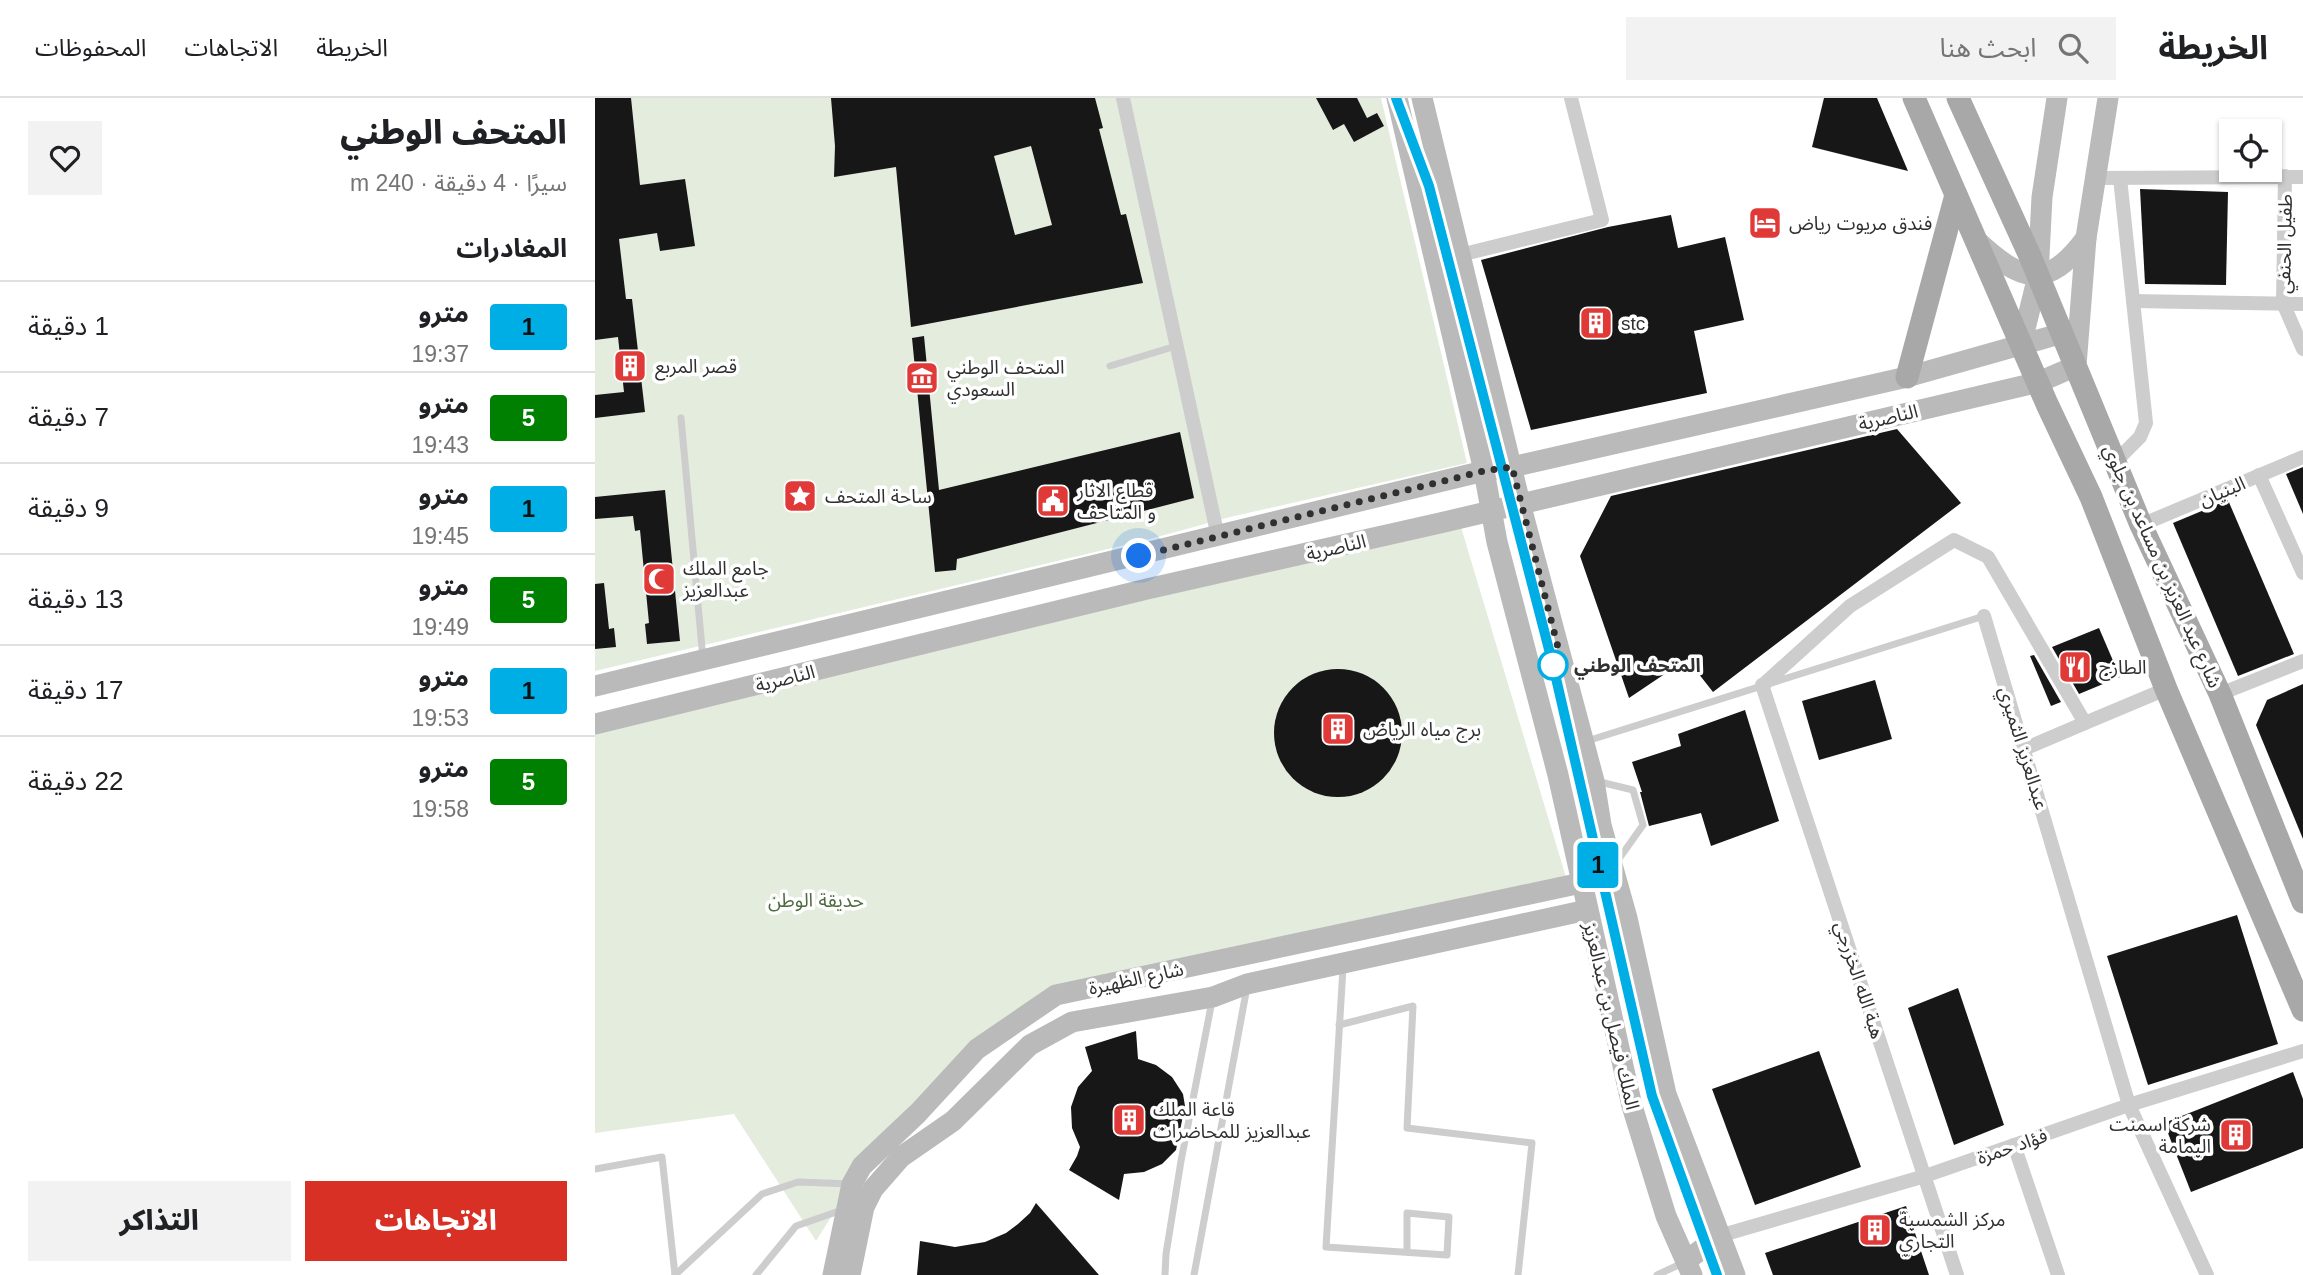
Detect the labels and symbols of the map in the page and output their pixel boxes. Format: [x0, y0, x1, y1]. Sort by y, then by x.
street label: طفيل الحنفي [2273, 194, 2300, 294]
hotel icon: فندق مريوت رياض [1746, 204, 1784, 242]
place label: فندق مريوت رياض [1789, 213, 1932, 235]
building icon: stc [1577, 304, 1615, 342]
place label: stc [1621, 313, 1645, 334]
building icon: قصر المربع [611, 347, 649, 385]
place label: قصر المربع [655, 356, 737, 381]
place label: المتحف الوطني السعودي [947, 357, 1065, 404]
museum icon: المتحف الوطني السعودي [903, 359, 941, 397]
street label: الناصرية [1856, 400, 1920, 436]
street label: شارع عبد العزيز بن مساعد بن جلوي [2095, 441, 2226, 693]
street label: البنيان [2196, 472, 2248, 511]
place icon: ساحة المتحف [781, 477, 819, 515]
place label: قطاع الاثار و المتاحف [1076, 480, 1156, 524]
public building icon: قطاع الاثار و المتاحف [1034, 482, 1072, 520]
place label: ساحة المتحف [825, 486, 932, 507]
street label: الناصرية [1304, 530, 1368, 566]
your location [1121, 538, 1156, 573]
place label: جامع الملك عبدالعزيز [682, 558, 769, 602]
mosque icon: جامع الملك عبدالعزيز [640, 560, 678, 598]
restaurant icon: الطازج [2056, 648, 2094, 686]
marker: المتحف الوطني [1538, 650, 1568, 680]
place label: المتحف الوطني [1574, 655, 1701, 680]
place label: الطازج [2099, 657, 2147, 681]
street label: الناصرية [753, 661, 817, 697]
street label: عبدالعزيز الثميري [1991, 684, 2052, 814]
building icon: برج مياه الرياض [1319, 710, 1357, 748]
place label: برج مياه الرياض [1363, 719, 1481, 743]
line badge: 1 [1575, 842, 1621, 888]
park label: حديقة الوطن [768, 890, 864, 912]
street label: الملك فيصل بن عبدالعزيز [1579, 919, 1643, 1112]
street label: هبة الله الخزرجي [1826, 919, 1888, 1043]
street label: شارع الظهيرة [1087, 958, 1186, 1002]
place label: قاعة الملك عبدالعزيز للمحاضرات [1153, 1099, 1311, 1143]
building icon: قاعة الملك عبدالعزيز للمحاضرات [1110, 1101, 1148, 1139]
place label: شركة اسمنت اليمامة [2109, 1114, 2211, 1157]
building icon: شركة اسمنت اليمامة [2217, 1116, 2255, 1154]
street label: فؤاد حمزة [1974, 1125, 2050, 1169]
place label: مركز الشمسية التجاري [1899, 1209, 2005, 1256]
building icon: مركز الشمسية التجاري [1856, 1211, 1894, 1249]

